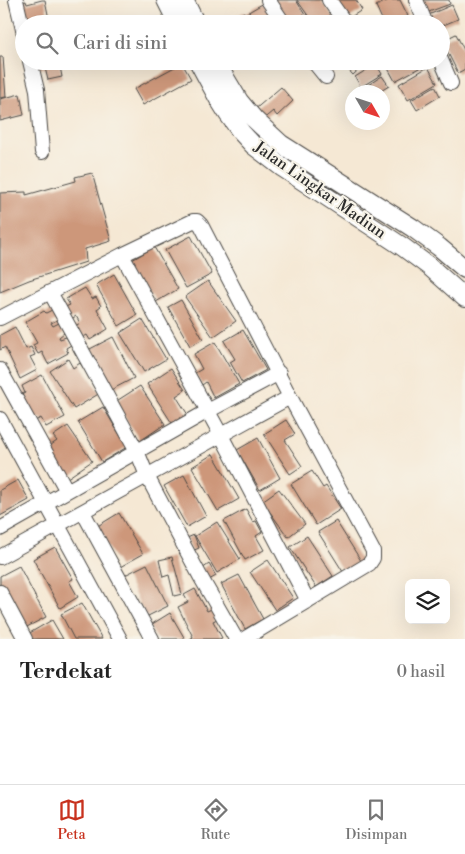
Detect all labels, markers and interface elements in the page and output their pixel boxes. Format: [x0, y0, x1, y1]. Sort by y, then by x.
search box [15, 15, 450, 70]
icon: search [33, 29, 61, 57]
text: Cari di sini [73, 31, 168, 55]
north arrow [345, 85, 390, 130]
street label: Jalan Lingkar Madiun [249, 136, 390, 243]
map controls [405, 579, 450, 624]
button: layers [405, 579, 450, 624]
text: Terdekat [20, 659, 111, 685]
text: 0 hasil [396, 662, 445, 682]
tab: Peta [58, 796, 86, 844]
tab: Rute [201, 796, 230, 844]
tab: Disimpan [345, 796, 407, 844]

